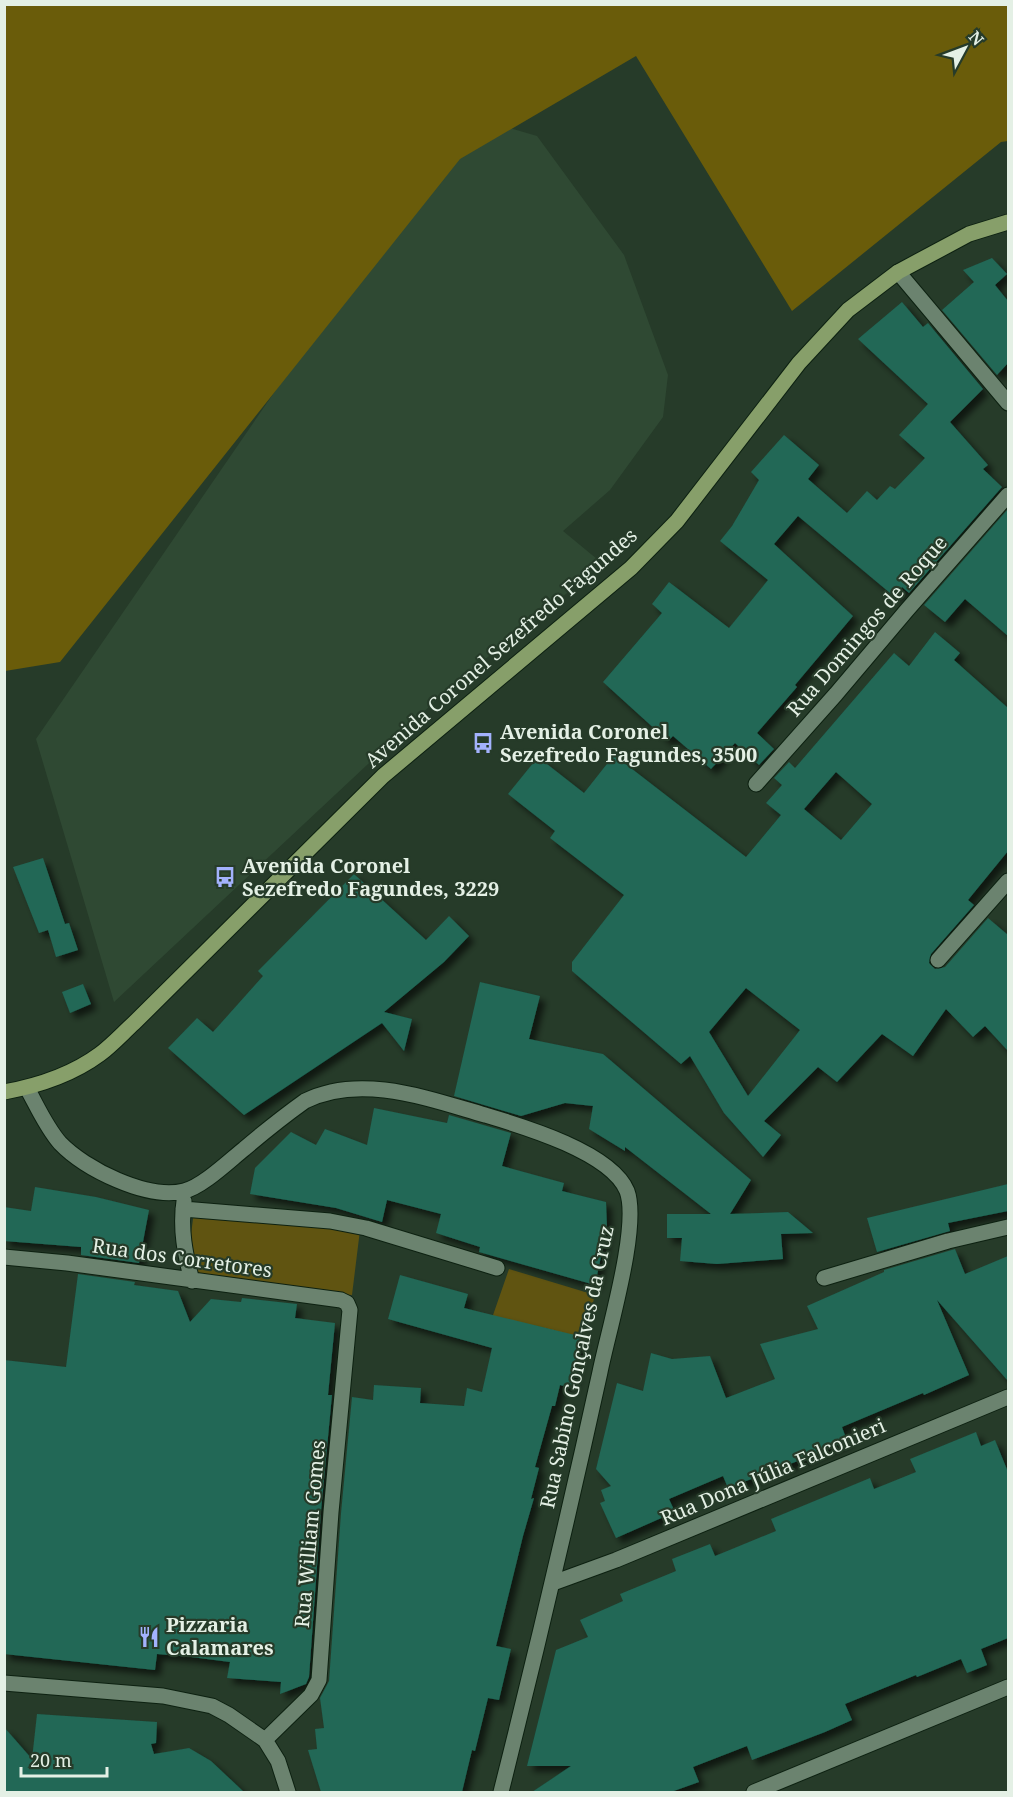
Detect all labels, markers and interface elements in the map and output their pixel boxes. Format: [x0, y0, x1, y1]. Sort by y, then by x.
north arrow [935, 18, 995, 78]
text: N [964, 26, 989, 50]
street label: Avenida Coronel Sezefredo Fagundes [359, 522, 643, 773]
street label: Rua Domingos de Roque [780, 529, 953, 722]
place label: Avenida Coronel Sezefredo Fagundes, 3500 [500, 718, 757, 768]
bus stop icon: Avenida Coronel Sezefredo Fagundes, 3500 [471, 731, 495, 755]
place label: Avenida Coronel Sezefredo Fagundes, 3229 [242, 852, 499, 902]
bus stop icon: Avenida Coronel Sezefredo Fagundes, 3229 [213, 865, 237, 889]
street label: Rua Sabino Gonçalves da Cruz [533, 1223, 620, 1511]
street label: Rua dos Corretores [90, 1232, 274, 1283]
street label: Rua Dona Júlia Falconieri [656, 1412, 890, 1531]
street label: Rua William Gomes [288, 1439, 331, 1629]
place label: Pizzaria Calamares [166, 1611, 274, 1661]
restaurant icon: Pizzaria Calamares [137, 1625, 161, 1649]
scale bar [21, 1740, 106, 1778]
text: 20 m [30, 1748, 72, 1772]

